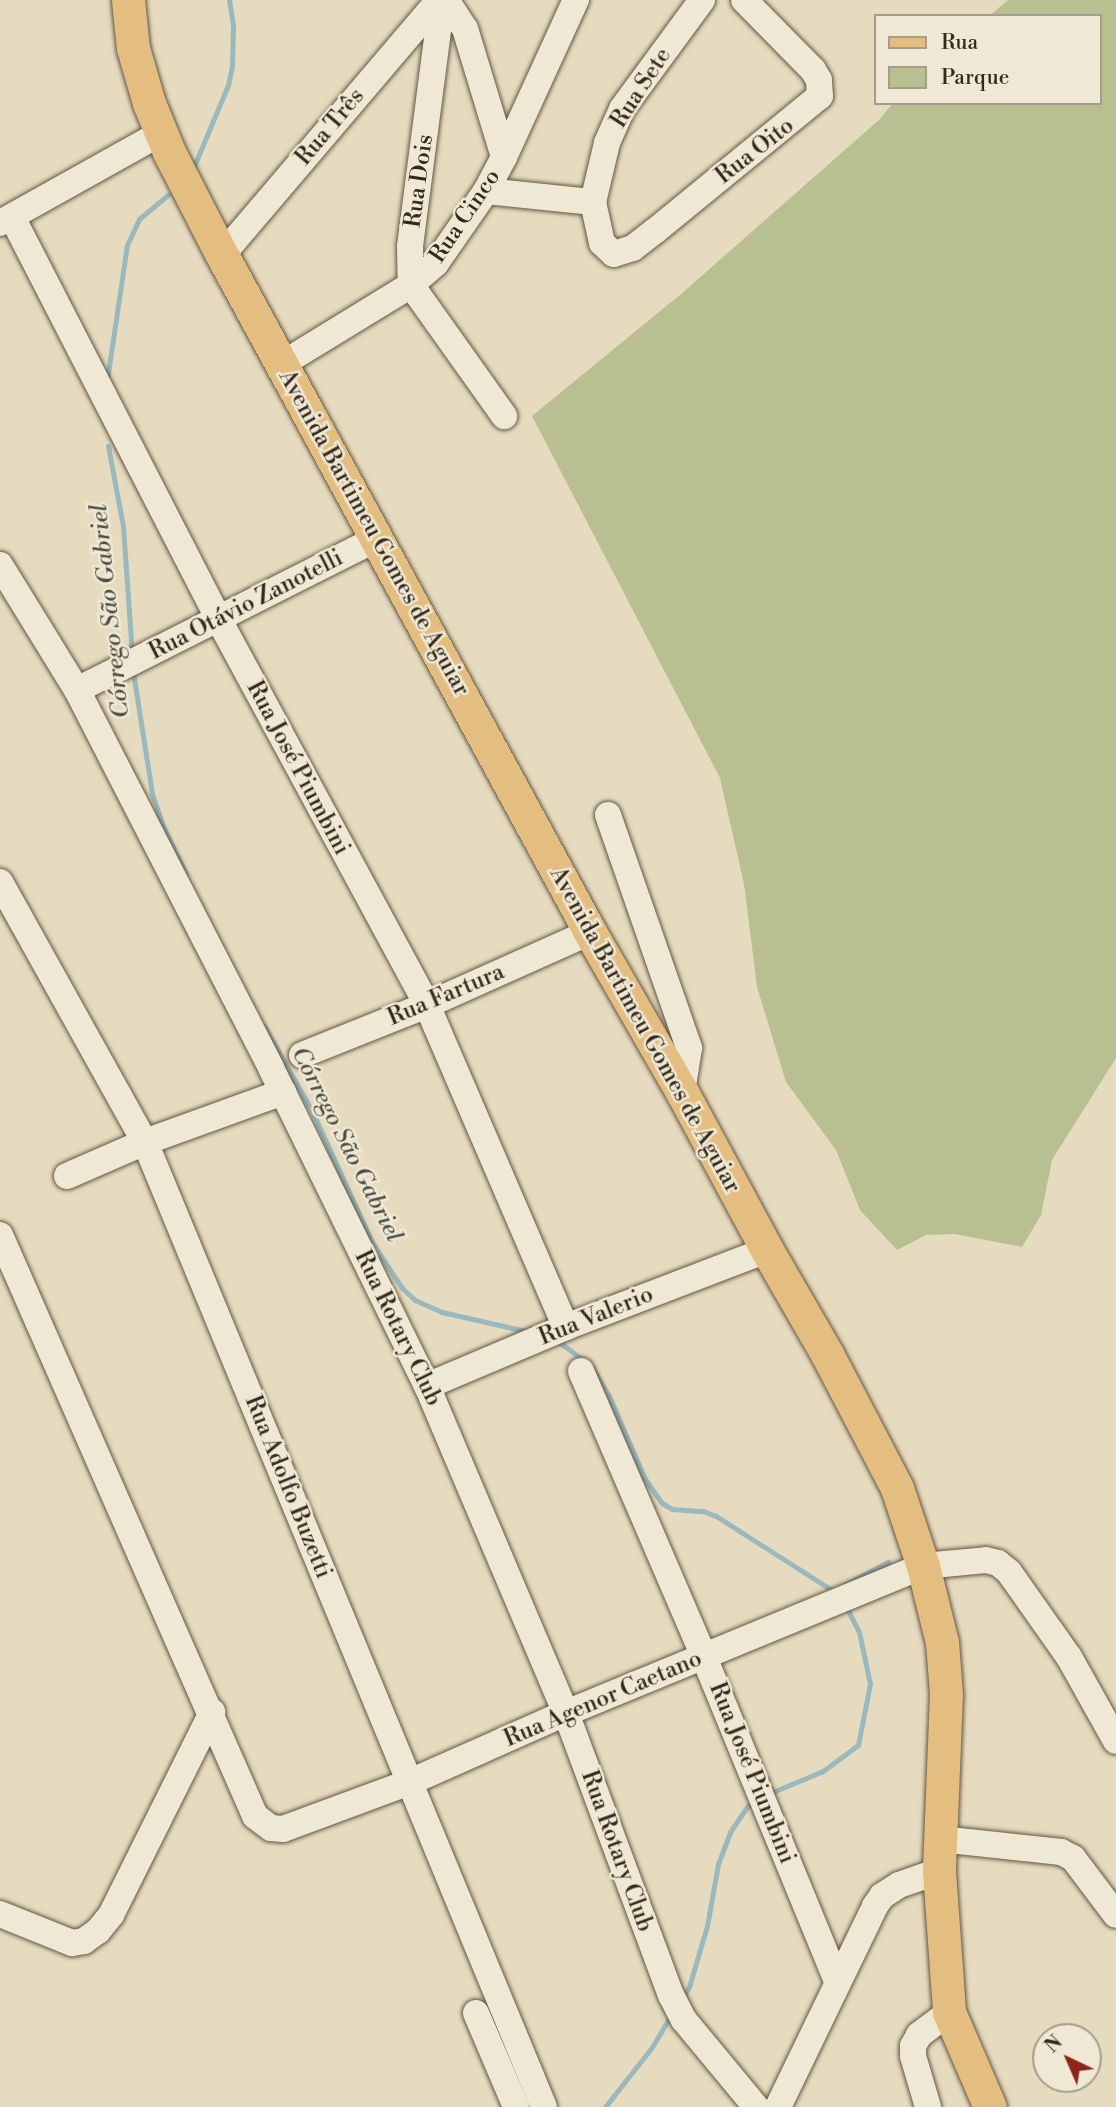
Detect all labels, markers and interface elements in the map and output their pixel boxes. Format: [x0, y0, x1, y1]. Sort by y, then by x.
legend [874, 14, 1102, 105]
text: Rua [941, 30, 978, 56]
street label: Rua Sete [605, 43, 677, 133]
text: Parque [941, 65, 1009, 91]
street label: Rua Três [290, 83, 370, 171]
street label: Rua Oito [710, 112, 800, 190]
street label: Rua Dois [399, 133, 439, 229]
street label: Rua Cinco [424, 164, 506, 268]
street label: Avenida Bartimeu Gomes de Aguiar [273, 365, 475, 701]
water label: Córrego São Gabriel [85, 502, 137, 720]
street label: Rua Otávio Zanotelli [144, 544, 348, 666]
street label: Rua José Piumbini [240, 676, 356, 860]
street label: Avenida Bartimeu Gomes de Aguiar [544, 862, 746, 1198]
street label: Rua Fartura [384, 958, 508, 1032]
water label: Córrego São Gabriel [284, 1043, 408, 1247]
street label: Rua Rotary Club [348, 1246, 448, 1410]
street label: Rua Valerio [535, 1281, 657, 1351]
street label: Rua Adolfo Buzetti [239, 1391, 337, 1583]
street label: Rua Agenor Caetano [500, 1645, 706, 1753]
street label: Rua José Piumbini [703, 1678, 801, 1868]
street label: Rua Rotary Club [575, 1767, 659, 1935]
north arrow [1032, 2023, 1102, 2093]
text: N [1040, 2030, 1068, 2058]

